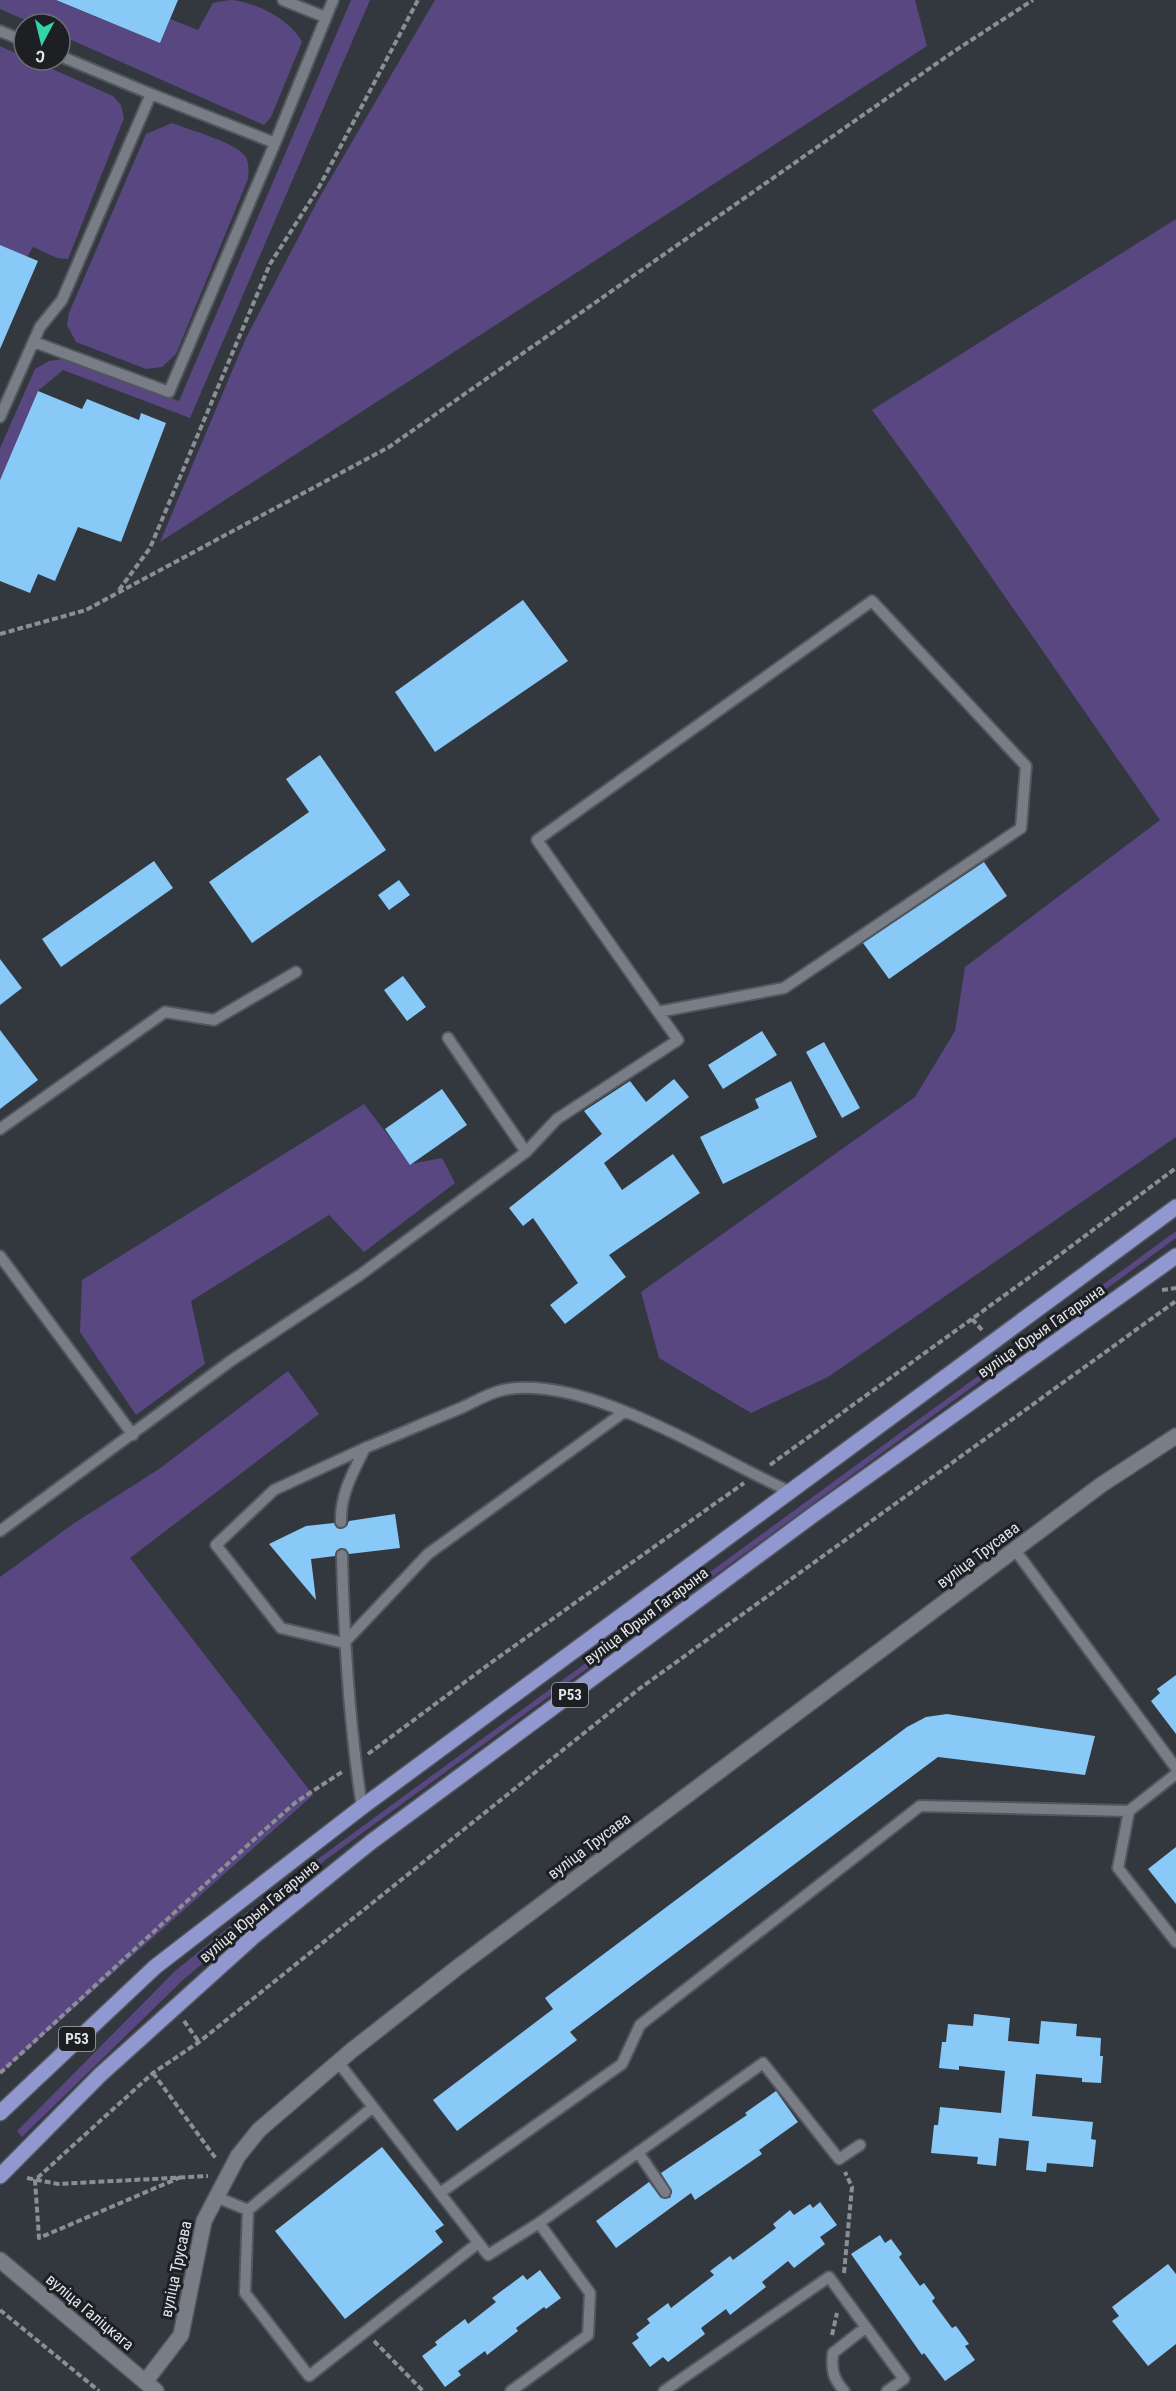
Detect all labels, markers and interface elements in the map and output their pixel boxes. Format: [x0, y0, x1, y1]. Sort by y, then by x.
north arrow [12, 12, 72, 72]
text: С [35, 46, 46, 66]
street label: вуліца Юрыя Гагарына [974, 1280, 1108, 1382]
street label: вуліца Трусава [933, 1518, 1023, 1592]
street label: вуліца Юрыя Гагарына [580, 1563, 712, 1669]
road number: Р53 [552, 1683, 588, 1707]
street label: вуліца Трусава [544, 1809, 634, 1883]
street label: вуліца Юрыя Гагарына [195, 1855, 323, 1967]
road number: Р53 [59, 2027, 95, 2051]
street label: вуліца Трусава [157, 2219, 195, 2319]
street label: вуліца Галіцкага [42, 2270, 138, 2354]

